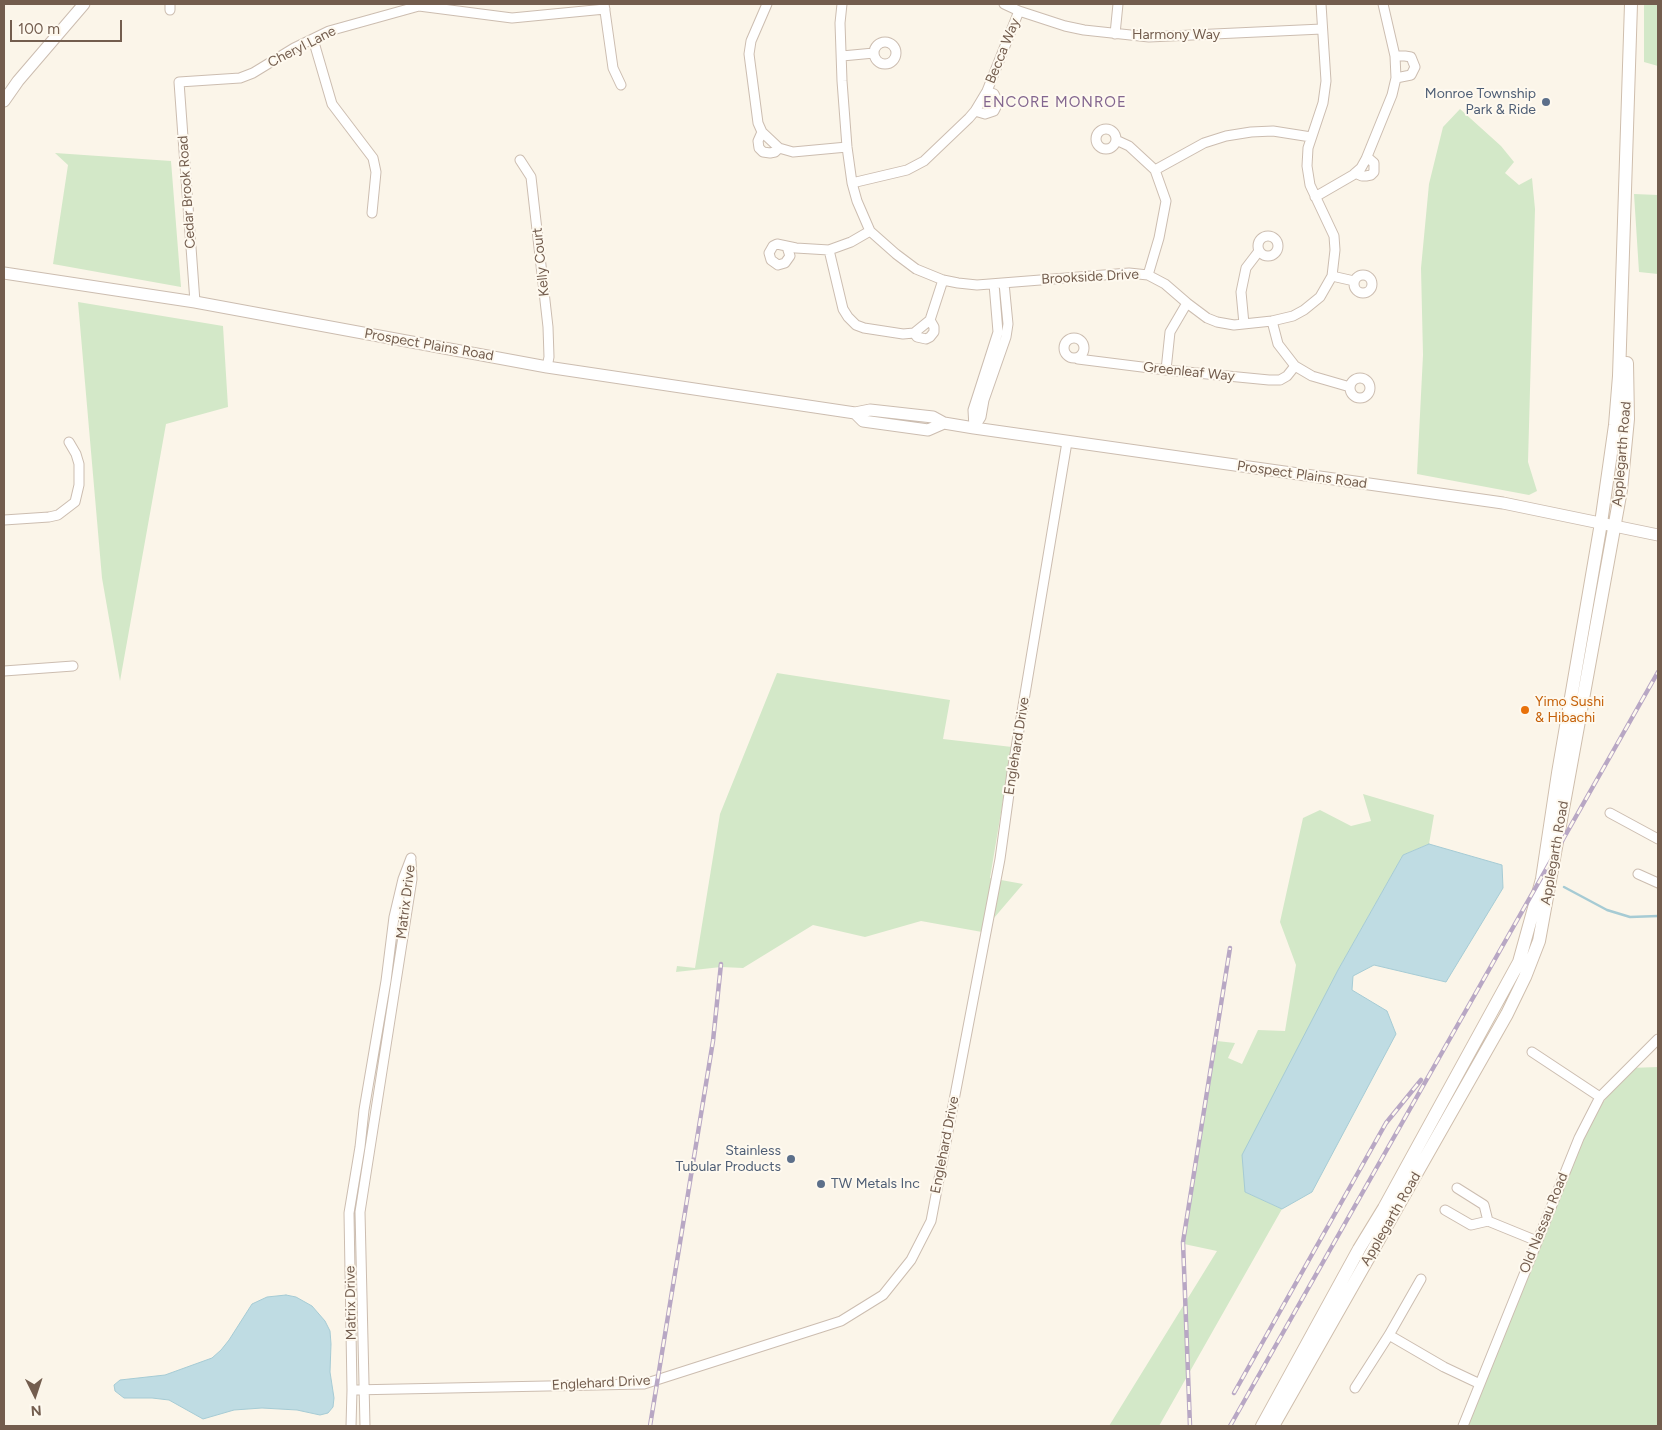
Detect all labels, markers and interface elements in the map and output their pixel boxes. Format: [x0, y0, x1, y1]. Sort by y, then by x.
scale bar [12, 10, 125, 42]
street label: Becca Way [982, 16, 1024, 86]
text: 100 m [18, 20, 60, 38]
street label: Cheryl Lane [265, 23, 339, 71]
street label: Harmony Way [1132, 27, 1220, 43]
place label: Monroe Township Park & Ride [1425, 86, 1536, 118]
district label: ENCORE MONROE [981, 94, 1129, 112]
marker: Monroe Township Park & Ride [1540, 96, 1552, 108]
street label: Cedar Brook Road [175, 135, 199, 249]
street label: Kelly Court [529, 227, 553, 297]
street label: Brookside Drive [1041, 266, 1139, 288]
street label: Prospect Plains Road [363, 325, 495, 365]
street label: Greenleaf Way [1142, 359, 1236, 385]
street label: Applegarth Road [1609, 401, 1635, 507]
street label: Prospect Plains Road [1236, 458, 1368, 492]
place label: Yimo Sushi & Hibachi [1535, 694, 1604, 726]
street label: Englehard Drive [1001, 696, 1033, 796]
marker: Yimo Sushi & Hibachi [1519, 704, 1531, 716]
street label: Applegarth Road [1538, 800, 1572, 906]
street label: Matrix Drive [393, 864, 419, 940]
street label: Englehard Drive [927, 1095, 963, 1195]
place label: Stainless Tubular Products [675, 1143, 781, 1176]
marker: Stainless Tubular Products [785, 1153, 797, 1165]
street label: Applegarth Road [1357, 1169, 1425, 1269]
street label: Old Nassau Road [1516, 1170, 1572, 1276]
place label: TW Metals Inc [831, 1176, 920, 1192]
marker: TW Metals Inc [815, 1178, 827, 1190]
street label: Matrix Drive [342, 1265, 360, 1341]
north arrow [10, 1370, 60, 1420]
street label: Englehard Drive [551, 1372, 651, 1394]
text: N [30, 1402, 42, 1419]

